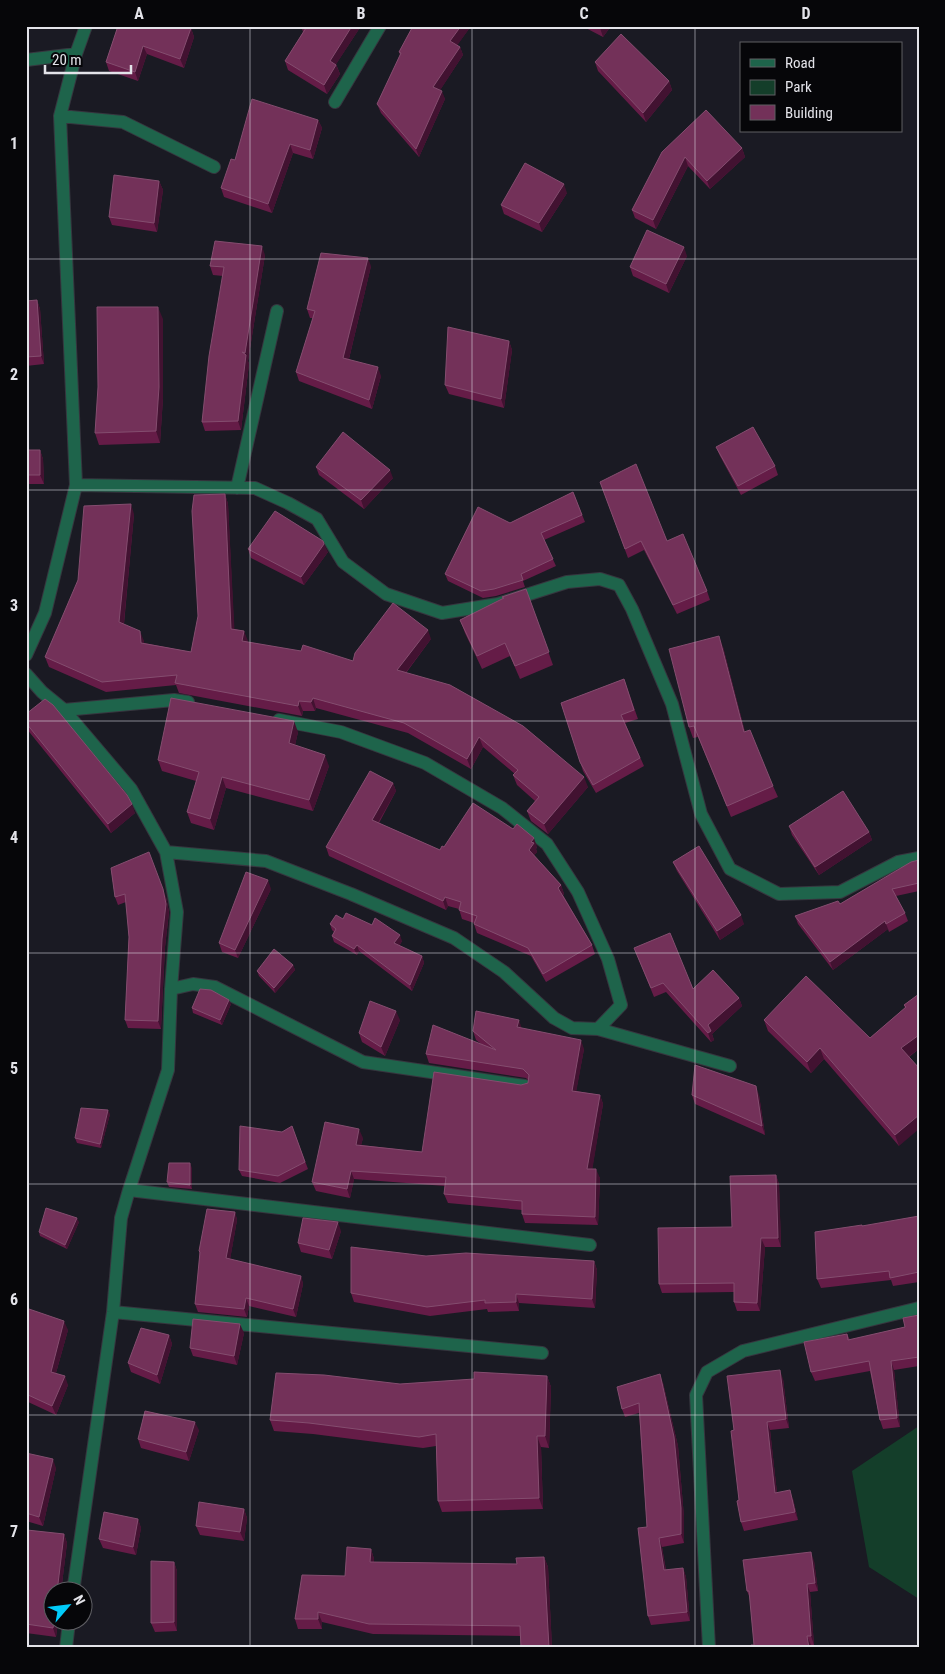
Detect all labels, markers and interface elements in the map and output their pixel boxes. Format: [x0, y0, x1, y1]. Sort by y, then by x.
text: A [134, 4, 144, 23]
text: B [357, 4, 366, 23]
text: C [579, 4, 589, 23]
text: D [801, 4, 811, 23]
scale bar [45, 42, 131, 74]
legend [740, 42, 902, 132]
text: 20 m [52, 51, 82, 69]
text: Road [785, 54, 815, 72]
text: Park [785, 78, 812, 96]
text: Building [785, 104, 833, 122]
text: 1 [10, 134, 18, 153]
text: 2 [10, 365, 18, 384]
text: 3 [10, 596, 18, 615]
text: 4 [10, 828, 18, 847]
text: 5 [10, 1059, 18, 1078]
text: 6 [10, 1290, 18, 1309]
text: 7 [10, 1522, 18, 1541]
north arrow [42, 1582, 92, 1632]
text: N [70, 1592, 89, 1607]

